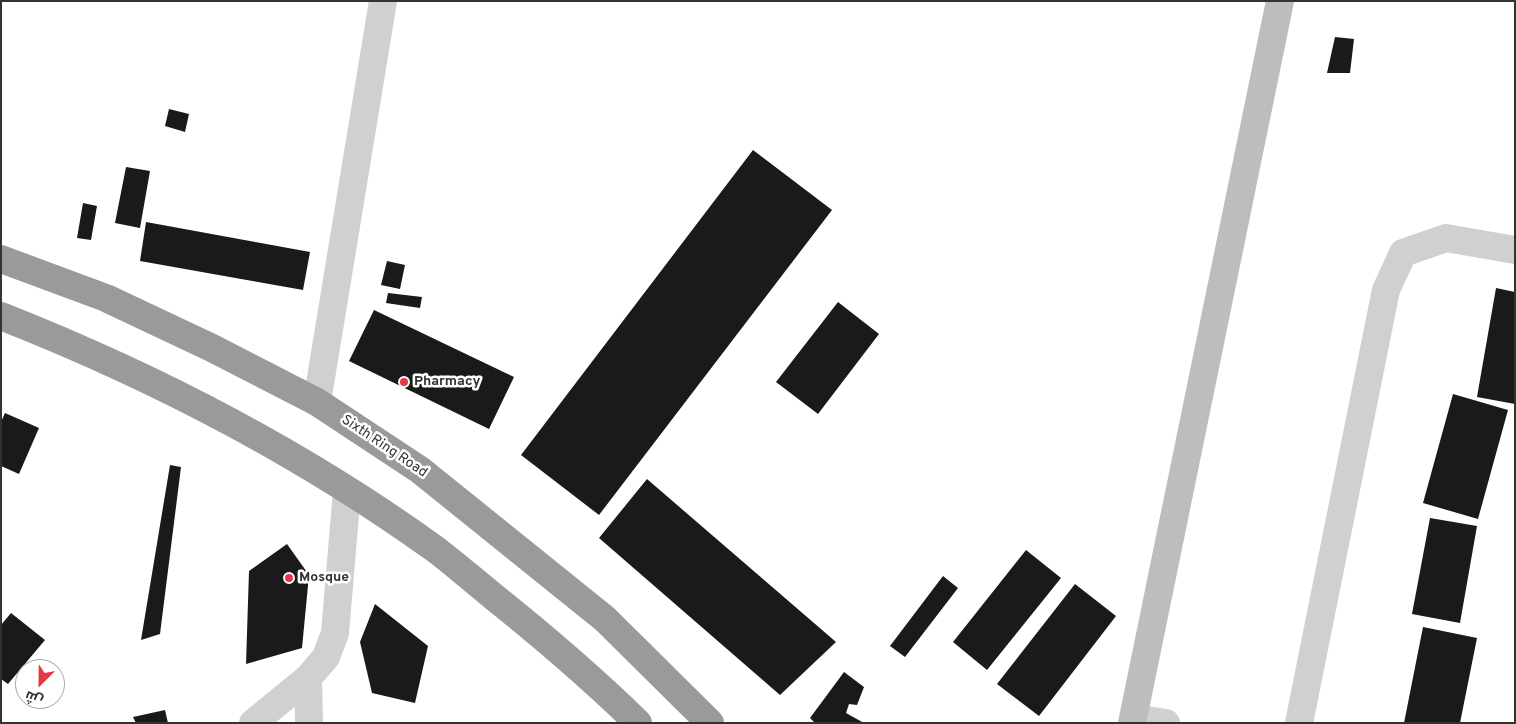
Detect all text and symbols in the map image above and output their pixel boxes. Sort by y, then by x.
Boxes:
place label: Pharmacy [414,374,480,390]
marker: Pharmacy [398,376,410,388]
street label: Sixth Ring Road [338,412,430,482]
place label: Mosque [299,570,349,586]
marker: Mosque [283,572,295,584]
north arrow [15,659,65,709]
text: ش [23,686,46,709]

